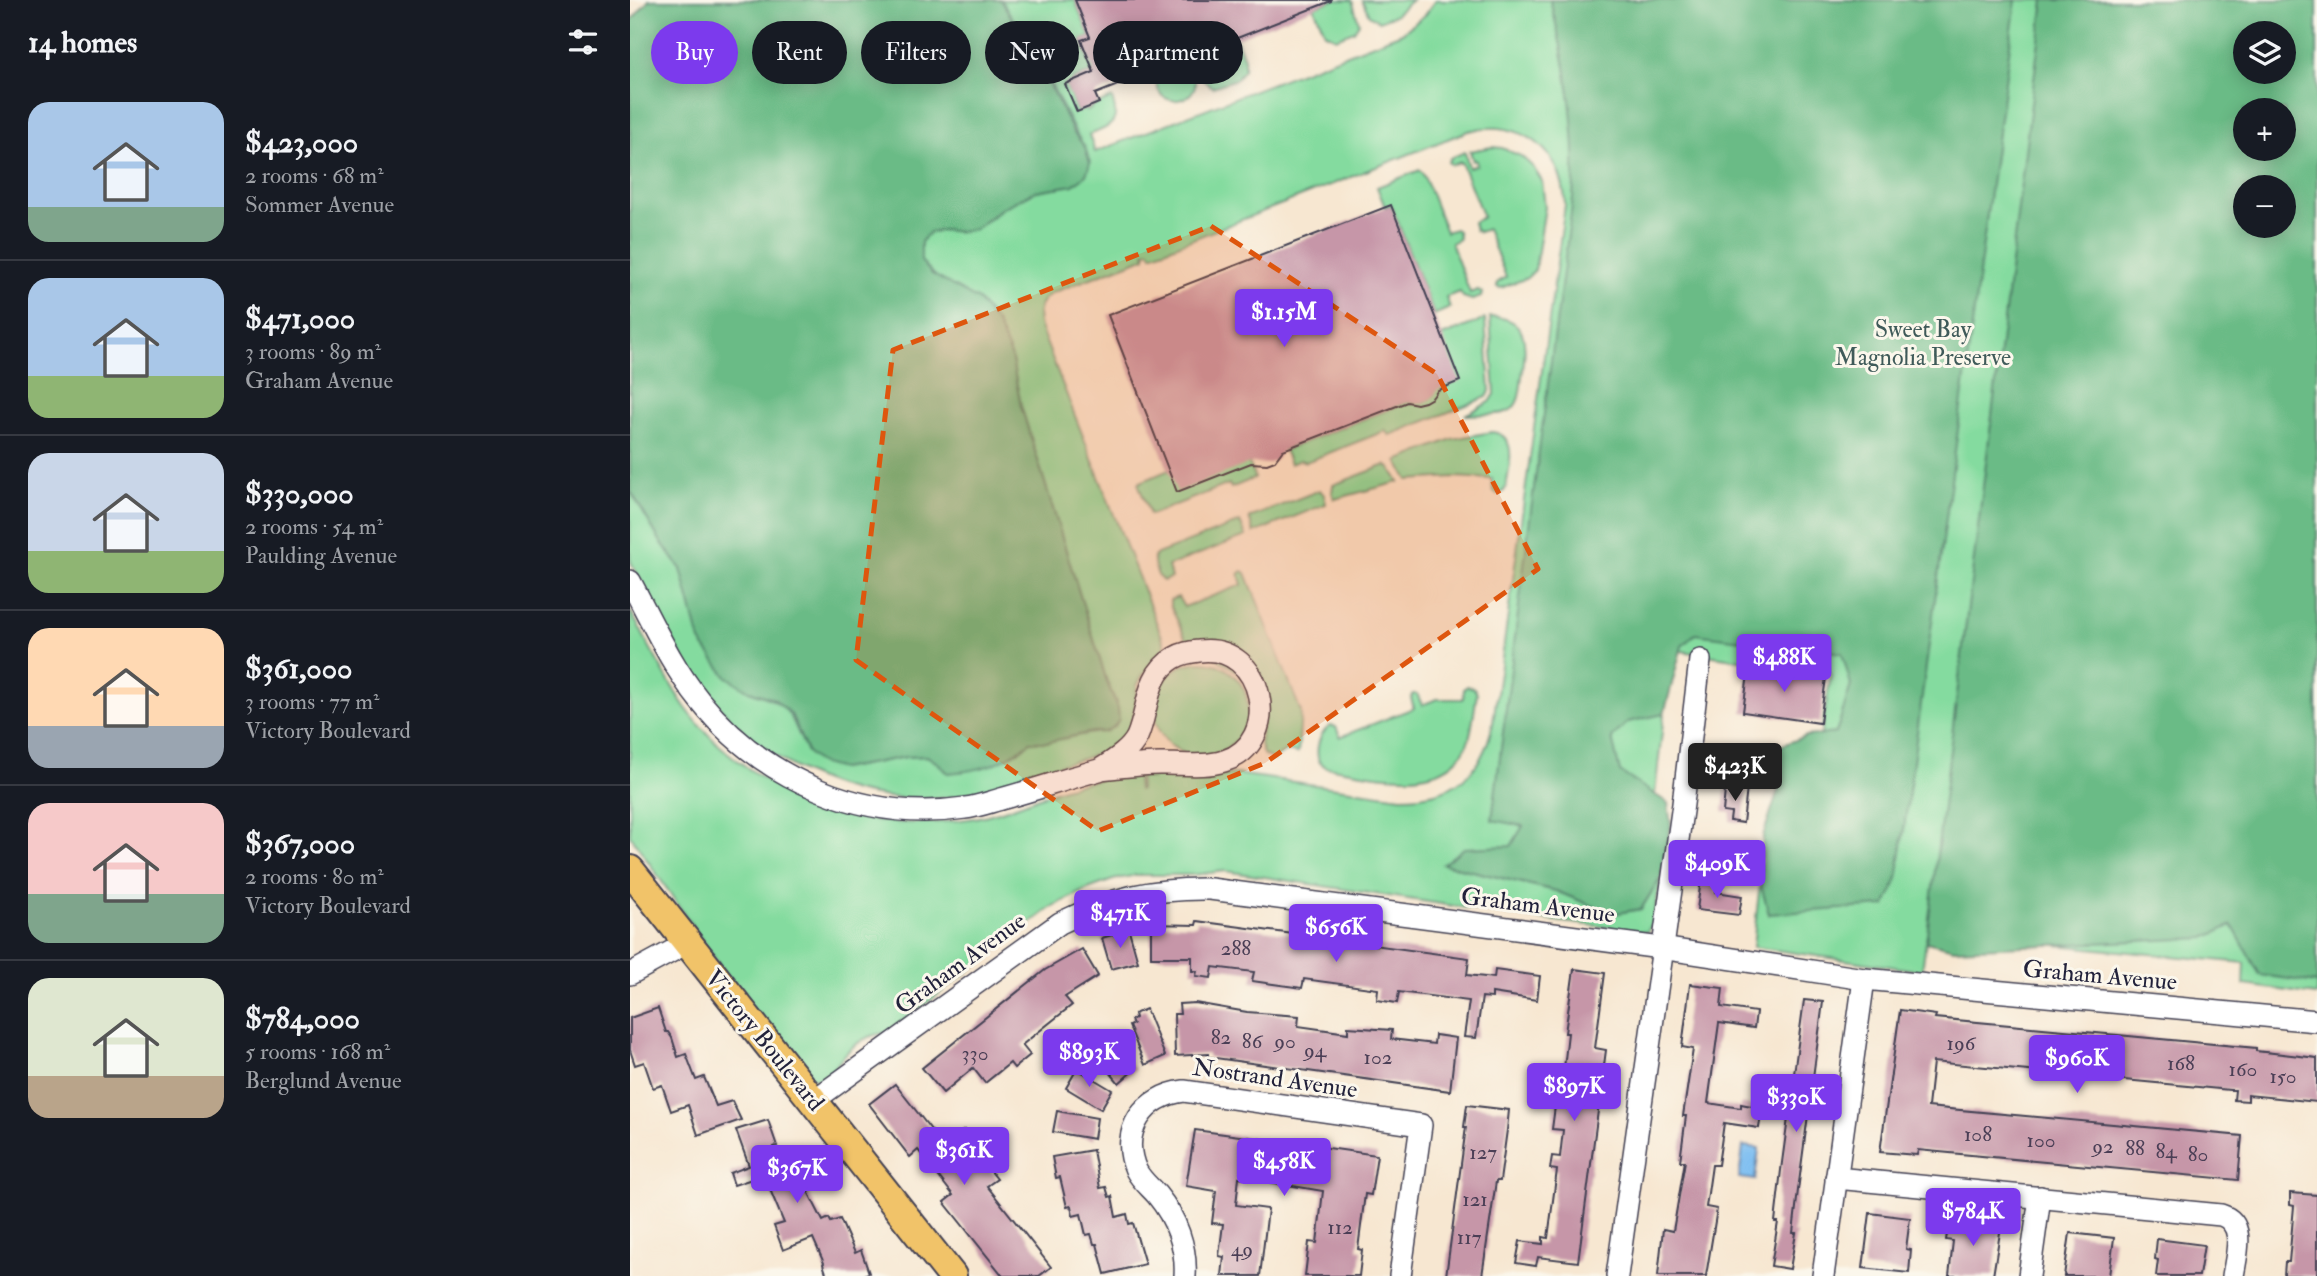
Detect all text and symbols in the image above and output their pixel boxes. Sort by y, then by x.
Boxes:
chip: Buy [651,21,738,84]
chip: Rent [752,21,847,84]
chip: Filters [861,21,971,84]
chip: New [985,21,1079,84]
chip: Apartment [1093,21,1243,84]
map controls [2233,21,2296,238]
button: layers [2233,21,2296,84]
icon: filters [564,23,602,61]
text: 14 homes [28,24,137,61]
button: + [2233,98,2296,161]
text: $423,000 [245,124,358,161]
icon: home [84,130,168,214]
text: 2 rooms · 68 m² [245,161,384,190]
button: − [2233,175,2296,238]
text: Sommer Avenue [245,190,394,219]
pin: $1.15M [1227,290,1341,349]
text: $1.15M [1251,297,1317,326]
text: $471,000 [245,300,355,337]
icon: home [84,306,168,390]
park label: Sweet Bay Magnolia Preserve [1835,314,2011,373]
text: 3 rooms · 89 m² [245,337,381,366]
text: Graham Avenue [245,366,393,395]
text: $330,000 [245,475,354,512]
icon: home [84,481,168,565]
text: 2 rooms · 54 m² [245,512,383,541]
text: Paulding Avenue [245,541,397,570]
pin: $488K [1735,634,1833,694]
text: $488K [1752,642,1816,671]
text: $361,000 [245,650,352,687]
icon: home [84,656,168,740]
text: 3 rooms · 77 m² [245,687,380,716]
text: Victory Boulevard [245,716,411,745]
pin: $423K [1686,744,1784,803]
text: $423K [1704,751,1766,780]
text: $367,000 [245,825,355,862]
icon: home [84,831,168,915]
pin: $409K [1668,841,1766,900]
text: $409K [1684,848,1750,877]
text: 2 rooms · 80 m² [245,862,384,891]
street label: Graham Avenue [1459,881,1617,930]
pin: $471K [1071,890,1169,950]
text: Victory Boulevard [245,891,411,920]
text: $471K [1090,898,1150,927]
pin: $656K [1287,904,1385,964]
street label: Graham Avenue [889,905,1032,1021]
text: $656K [1305,912,1367,941]
house number: 288 [1221,935,1251,962]
street label: Graham Avenue [2022,953,2178,998]
street label: Victory Boulevard [698,963,831,1117]
text: $784,000 [245,1000,360,1037]
icon: home [84,1006,168,1090]
house number: 82 [1211,1024,1231,1051]
house number: 86 [1242,1028,1264,1055]
house number: 90 [1272,1028,1296,1055]
pin: $893K [1040,1030,1138,1089]
house number: 196 [1947,1030,1977,1057]
pin: $960K [2028,1036,2126,1095]
text: 5 rooms · 168 m² [245,1037,390,1066]
text: $893K [1059,1037,1119,1066]
house number: 94 [1302,1037,1328,1064]
house number: 330 [962,1040,988,1067]
text: $960K [2045,1043,2109,1072]
house number: 102 [1364,1044,1392,1071]
house number: 168 [2167,1050,2195,1077]
street label: Nostrand Avenue [1191,1052,1359,1105]
house number: 160 [2229,1056,2257,1083]
house number: 150 [2269,1063,2297,1090]
pin: $897K [1525,1064,1623,1123]
text: Berglund Avenue [245,1066,402,1095]
text: $897K [1543,1071,1605,1100]
pin: $330K [1747,1074,1845,1134]
text: $330K [1767,1082,1825,1111]
house number: 108 [1964,1121,1992,1148]
house number: 100 [2027,1127,2055,1154]
pin: $361K [915,1128,1013,1187]
house number: 92 [2090,1133,2114,1160]
text: $361K [935,1135,993,1164]
house number: 88 [2125,1135,2145,1162]
pin: $458K [1235,1138,1333,1198]
house number: 84 [2155,1138,2178,1165]
house number: 127 [1469,1139,1497,1166]
house number: 80 [2188,1141,2208,1168]
pin: $367K [748,1146,846,1205]
text: $458K [1253,1146,1315,1175]
text: $367K [767,1153,827,1182]
house number: 121 [1462,1186,1488,1213]
pin: $784K [1924,1188,2022,1248]
text: $784K [1942,1196,2004,1225]
house number: 112 [1327,1214,1353,1241]
house number: 117 [1457,1224,1482,1251]
house number: 49 [1231,1236,1253,1263]

